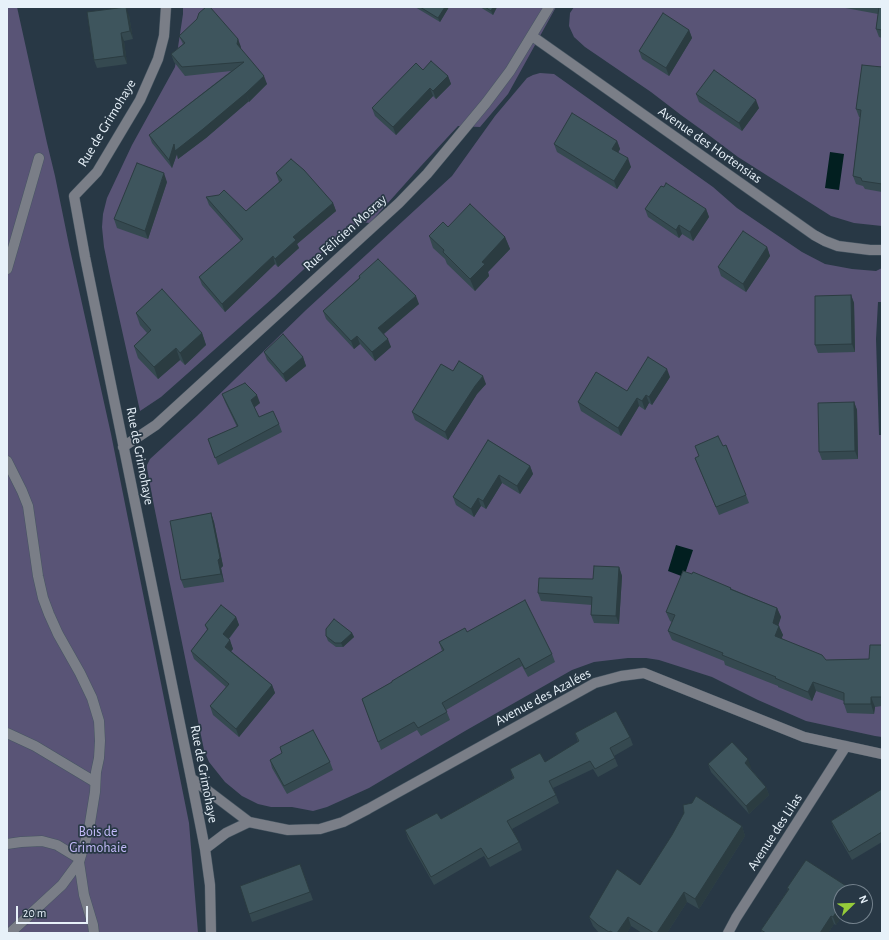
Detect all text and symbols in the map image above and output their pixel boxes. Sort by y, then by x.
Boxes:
street label: Rue de Grimohaye [74,76,140,170]
street label: Avenue des Hortensias [655,103,765,187]
street label: Rue Félicien Mosray [300,191,390,275]
street label: Rue de Grimohaye [122,406,158,506]
street label: Avenue des Azalées [492,665,594,729]
street label: Rue de Grimohaye [186,724,222,824]
street label: Avenue des Lilas [744,790,806,874]
park label: Bois de Grimohaie [69,824,127,856]
north arrow [833,884,873,924]
text: N [857,894,870,905]
scale bar [18,898,90,924]
text: 20 m [23,907,46,919]

